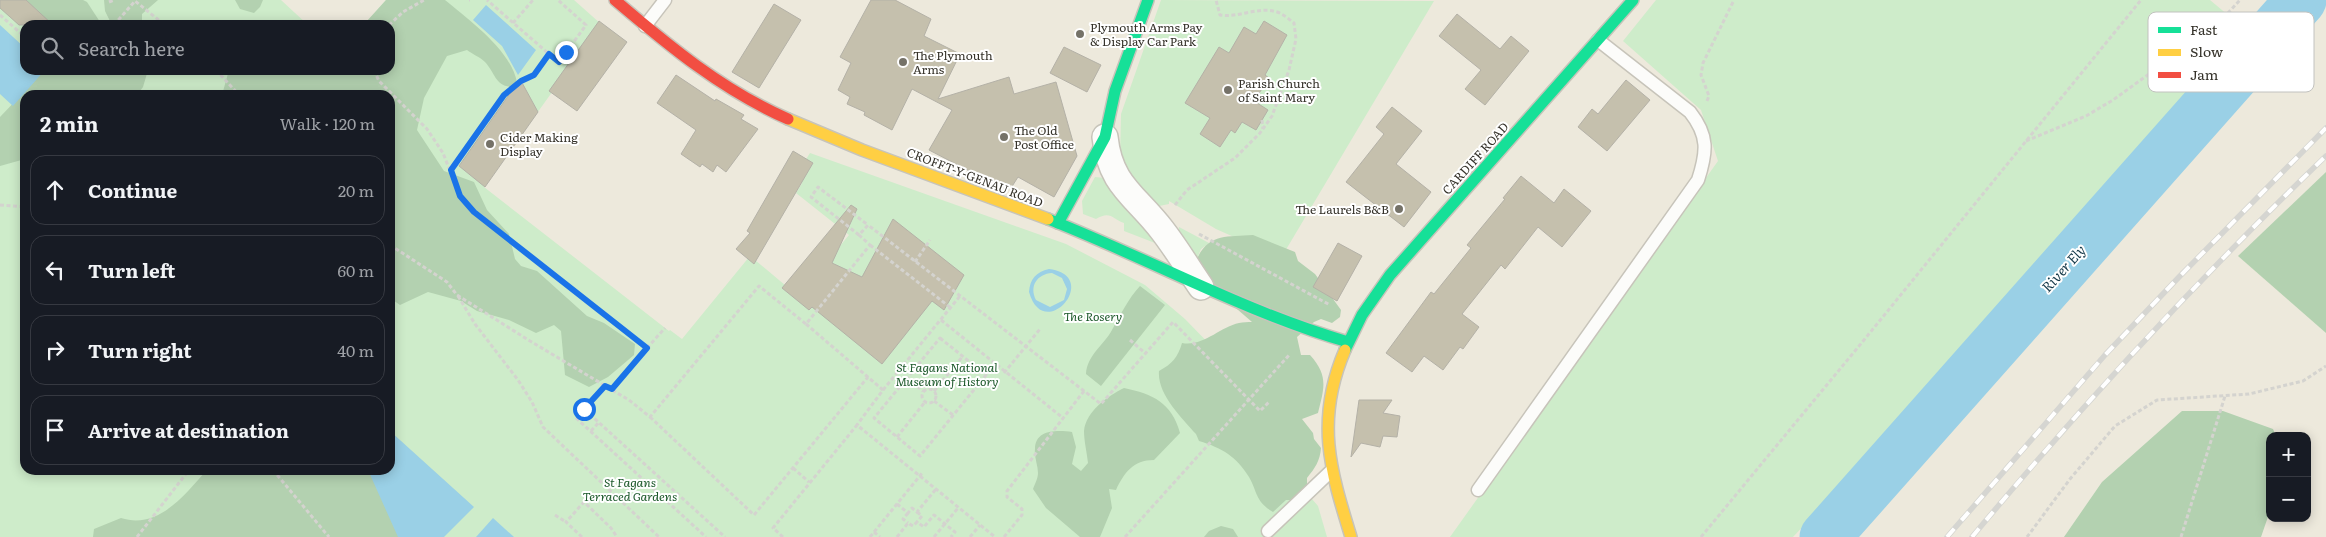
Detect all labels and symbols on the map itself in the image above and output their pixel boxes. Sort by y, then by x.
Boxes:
legend [2148,12,2314,92]
place label: Plymouth Arms Pay & Display Car Park [1090,18,1202,50]
text: Fast [2190,19,2218,39]
marker: Plymouth Arms Pay & Display Car Park [1074,28,1086,40]
route end [555,41,578,64]
text: Slow [2190,41,2223,61]
place label: The Plymouth Arms [913,46,993,78]
marker: The Plymouth Arms [897,56,909,68]
text: Jam [2190,64,2219,84]
place label: Parish Church of Saint Mary [1238,74,1320,106]
marker: Parish Church of Saint Mary [1222,84,1234,96]
street label: CARDIFF ROAD [1438,118,1512,198]
place label: The Old Post Office [1014,121,1074,153]
place label: Cider Making Display [500,128,578,160]
marker: The Old Post Office [998,131,1010,143]
marker: Cider Making Display [484,138,496,150]
street label: CROFFT-Y-GENAU ROAD [904,143,1046,211]
place label: The Laurels B&B [1295,200,1389,218]
marker: The Laurels B&B [1393,203,1405,215]
water label: River Ely [2036,240,2090,296]
park label: The Rosery [1064,307,1122,325]
park label: St Fagans National Museum of History [895,358,999,390]
route start [573,398,596,421]
park label: St Fagans Terraced Gardens [583,473,677,505]

